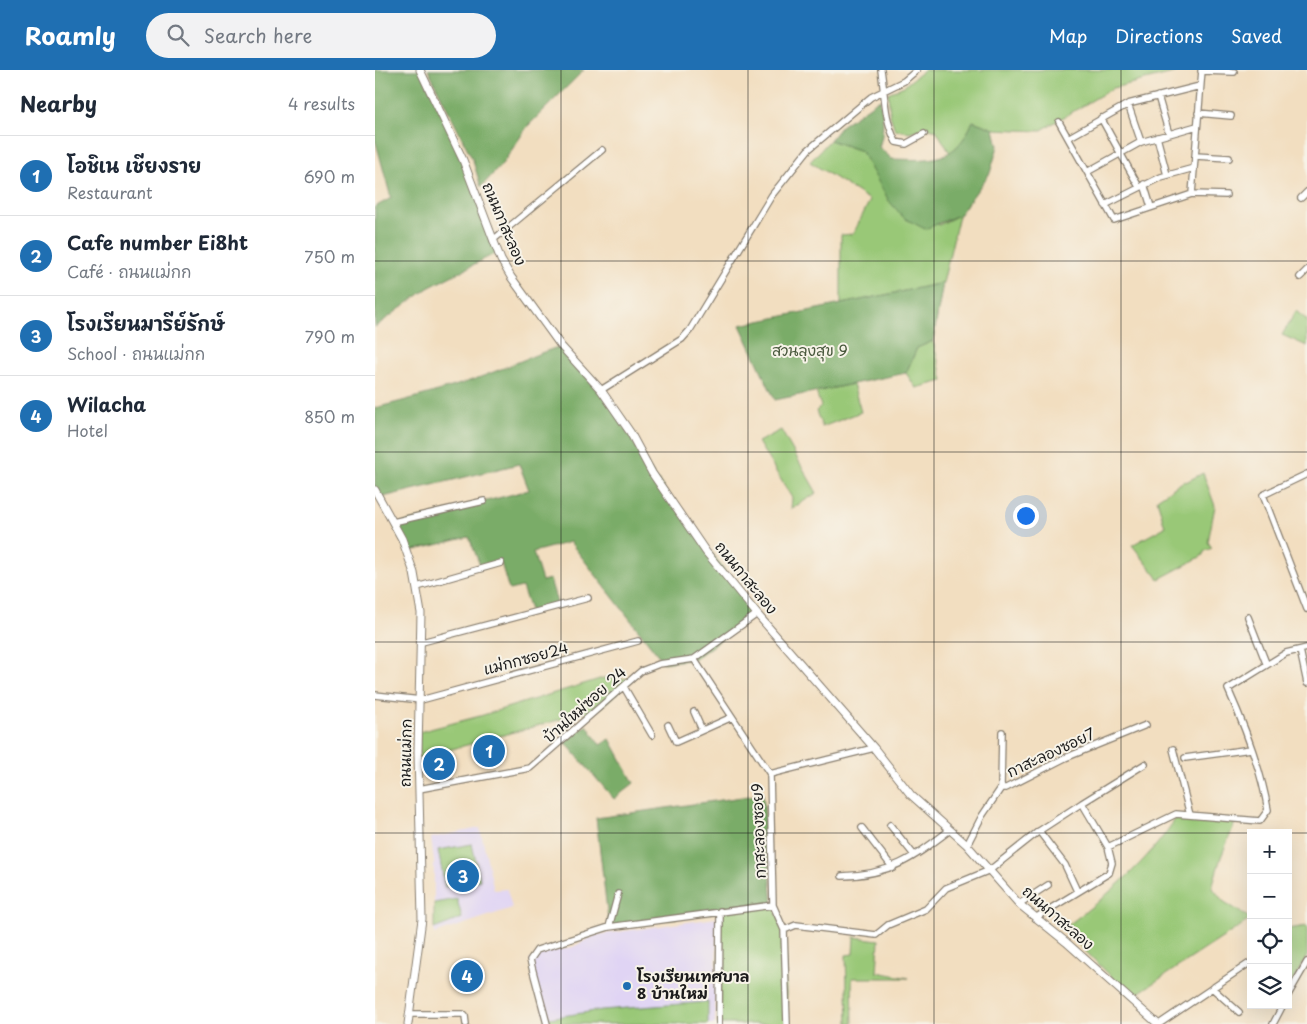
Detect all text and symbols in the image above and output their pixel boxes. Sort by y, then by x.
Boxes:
search box [146,13,496,58]
text: Roamly [25,17,116,53]
icon: search [164,21,192,49]
text: Search here [204,21,312,49]
text: Map [1049,22,1087,49]
text: Directions [1115,22,1203,49]
text: Saved [1231,22,1282,49]
text: Nearby [20,87,97,119]
text: 4 results [288,91,355,115]
text: โอชิเน เชียงราย [67,151,201,179]
text: 1 [32,164,40,188]
text: 690 m [304,164,355,188]
street label: ถนนกาสะลอง [478,178,533,269]
text: Restaurant [67,180,153,204]
text: Cafe number Ei8ht [67,228,248,256]
text: 2 [30,244,42,268]
text: 750 m [304,244,355,268]
text: Café · ถนนแม่กก [67,259,191,283]
text: โรงเรียนมารีย์รักษ์ [67,309,225,337]
text: 3 [31,324,41,348]
text: 790 m [305,324,355,348]
park label: สวนลุงสุข 9 [772,338,848,362]
text: School · ถนนแม่กก [67,341,205,365]
text: Wilacha [67,390,146,418]
text: 4 [31,404,41,428]
text: 850 m [304,404,355,428]
text: Hotel [67,418,108,442]
your location [1013,503,1039,529]
street label: ถนนกาสะลอง [710,535,784,619]
street label: แม่กกซอย24 [481,635,571,680]
street label: บ้านใหม่ซอย 24 [537,660,631,748]
street label: ถนนแม่กก [392,719,417,787]
street label: กาสะลองซอย7 [1002,721,1099,782]
pin: 1 [473,732,505,770]
pin: 2 [423,745,455,783]
street label: กาสะลองซอย9 [744,783,771,879]
map controls [1247,829,1292,1009]
button: + [1247,829,1292,874]
pin: 3 [447,857,479,895]
button: − [1247,874,1292,919]
street label: ถนนกาสะลอง [1018,879,1100,955]
button: locate [1247,919,1292,964]
pin: 4 [451,957,483,995]
place label: โรงเรียนเทศบาล 8 บ้านใหม่ [636,964,749,1004]
button: layers [1247,964,1292,1009]
marker: โรงเรียนเทศบาล 8 บ้านใหม่ [621,980,633,992]

